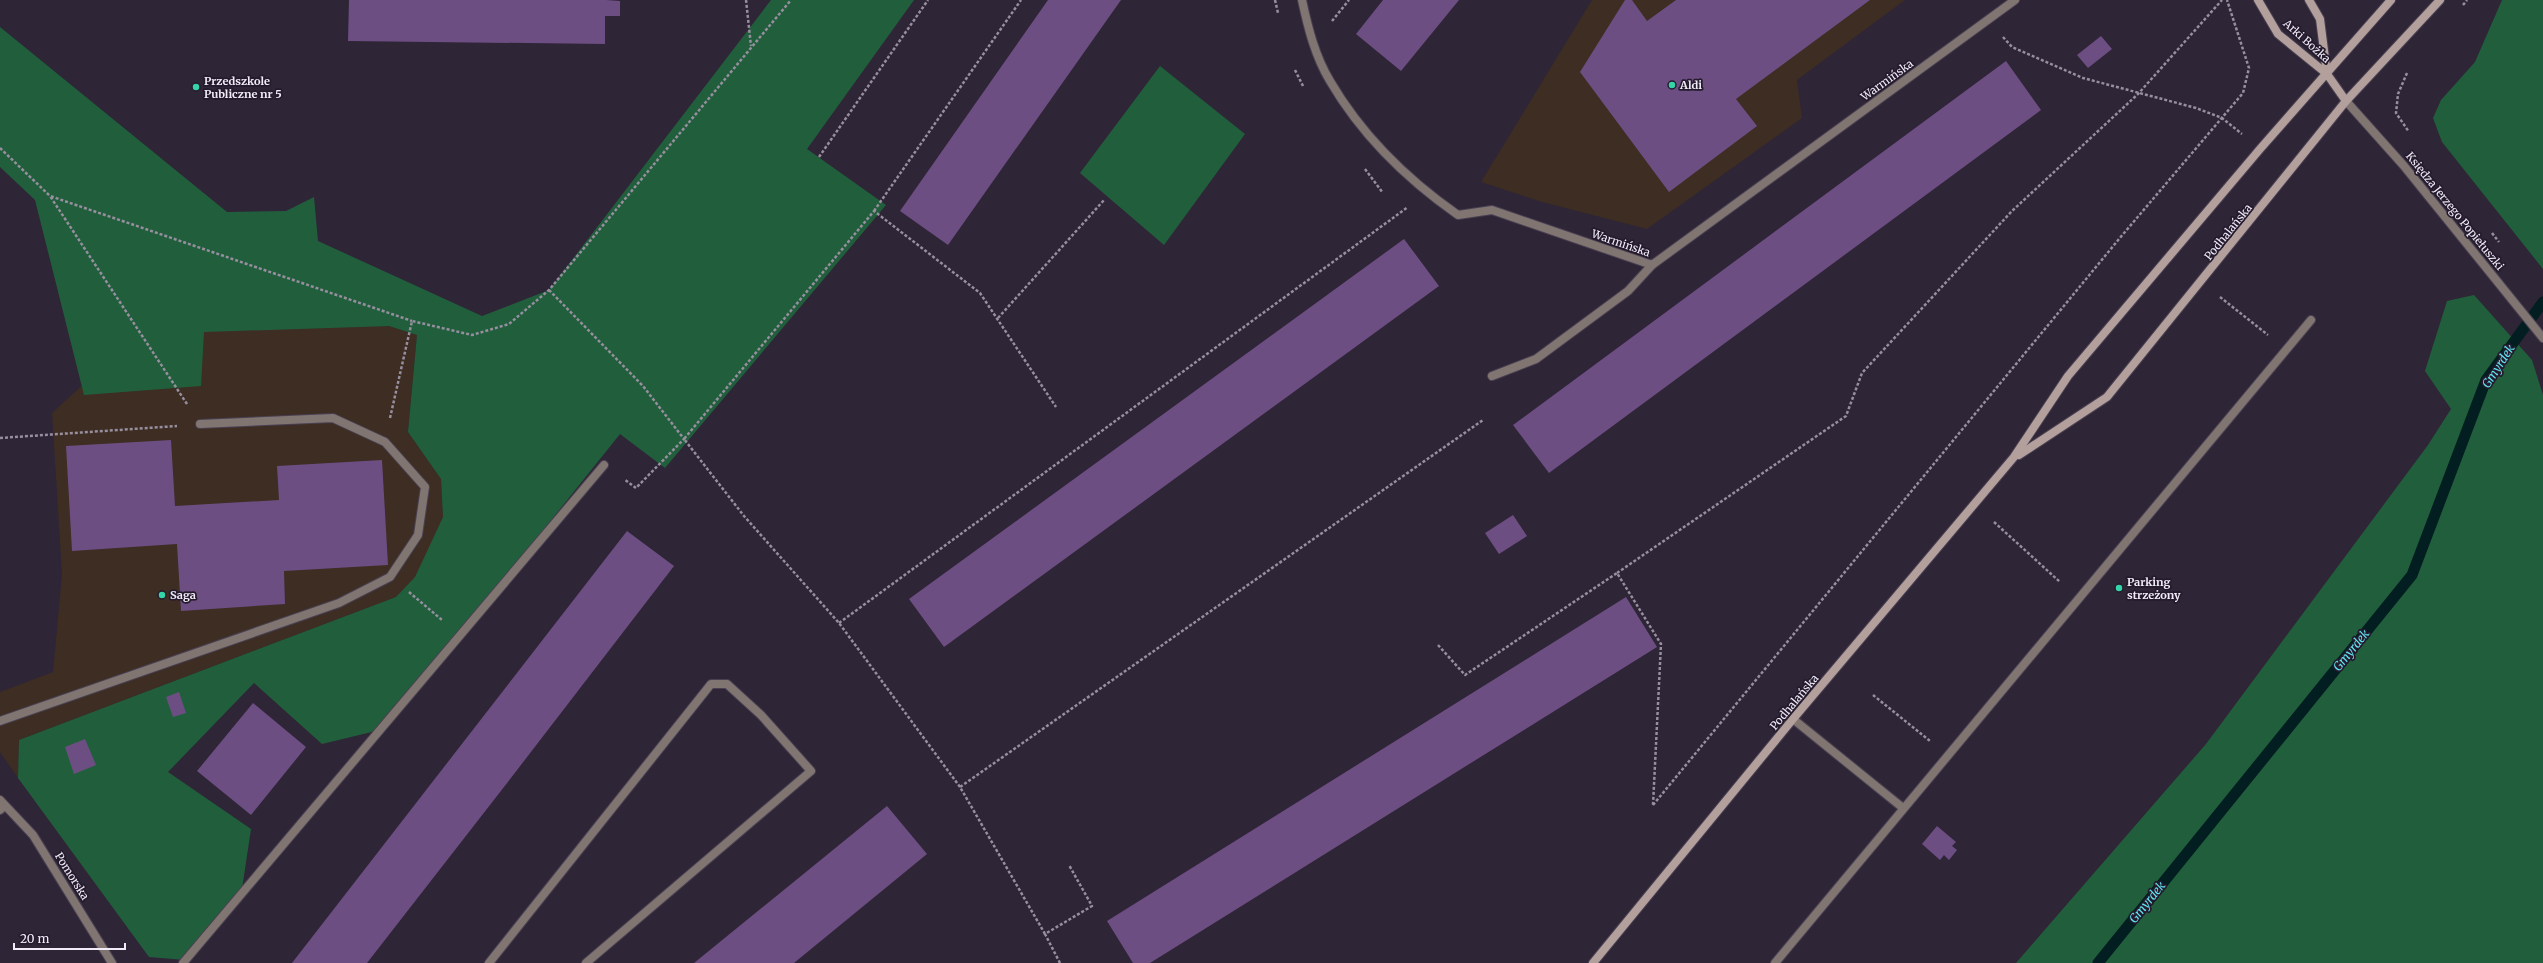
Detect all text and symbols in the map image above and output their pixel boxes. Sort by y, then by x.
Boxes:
street label: Arki Bożka [2280,16,2333,66]
street label: Warmińska [1857,56,1916,104]
place label: Przedszkole Publiczne nr 5 [204,74,282,101]
place label: Aldi [1679,78,1702,92]
marker: Aldi [1667,80,1677,90]
marker: Przedszkole Publiczne nr 5 [191,82,201,92]
street label: Księdza Jerzego Popiełuszki [2403,149,2507,273]
street label: Podhalańska [2201,201,2255,263]
street label: Warmińska [1589,226,1652,260]
water label: Gmyrdek [2478,341,2518,391]
place label: Parking strzeżony [2127,575,2181,602]
marker: Parking strzeżony [2114,583,2124,593]
place label: Saga [170,588,196,602]
marker: Saga [157,590,167,600]
water label: Gmyrdek [2330,626,2373,674]
street label: Podhalańska [1767,671,1821,733]
street label: Pomorska [52,850,92,902]
water label: Gmyrdek [2126,878,2169,926]
scale bar [14,925,125,951]
text: 20 m [20,931,49,946]

